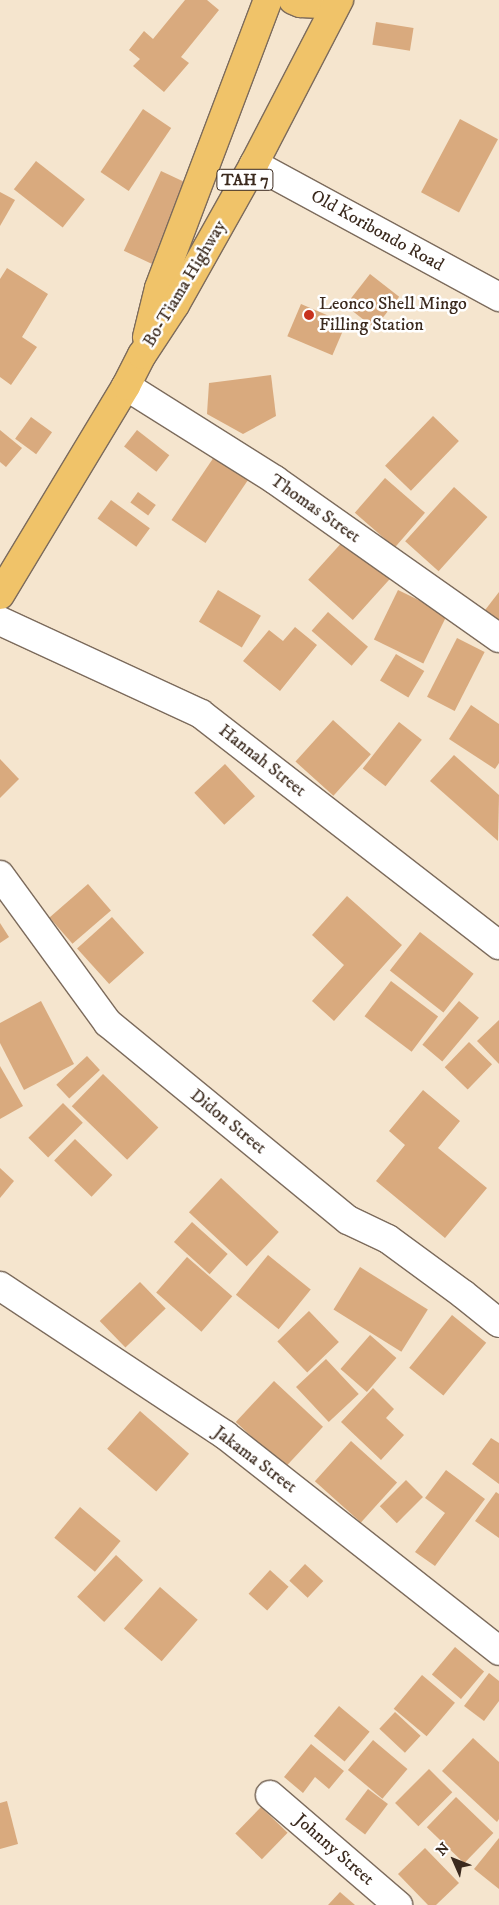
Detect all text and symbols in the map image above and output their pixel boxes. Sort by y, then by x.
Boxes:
road number: TAH 7 [216,166,274,194]
street label: Old Koribondo Road [307,185,447,277]
street label: Bo-Tiama Highway [139,217,231,351]
place label: Leonco Shell Mingo Filling Station [319,294,467,336]
marker: Leonco Shell Mingo Filling Station [303,309,315,321]
street label: Thomas Street [266,470,364,548]
street label: Hannah Street [214,720,310,802]
street label: Didon Street [186,1085,270,1159]
street label: Jakama Street [209,1422,301,1498]
street label: Johnny Street [290,1810,378,1890]
north arrow [429,1835,479,1885]
text: N [433,1839,454,1860]

